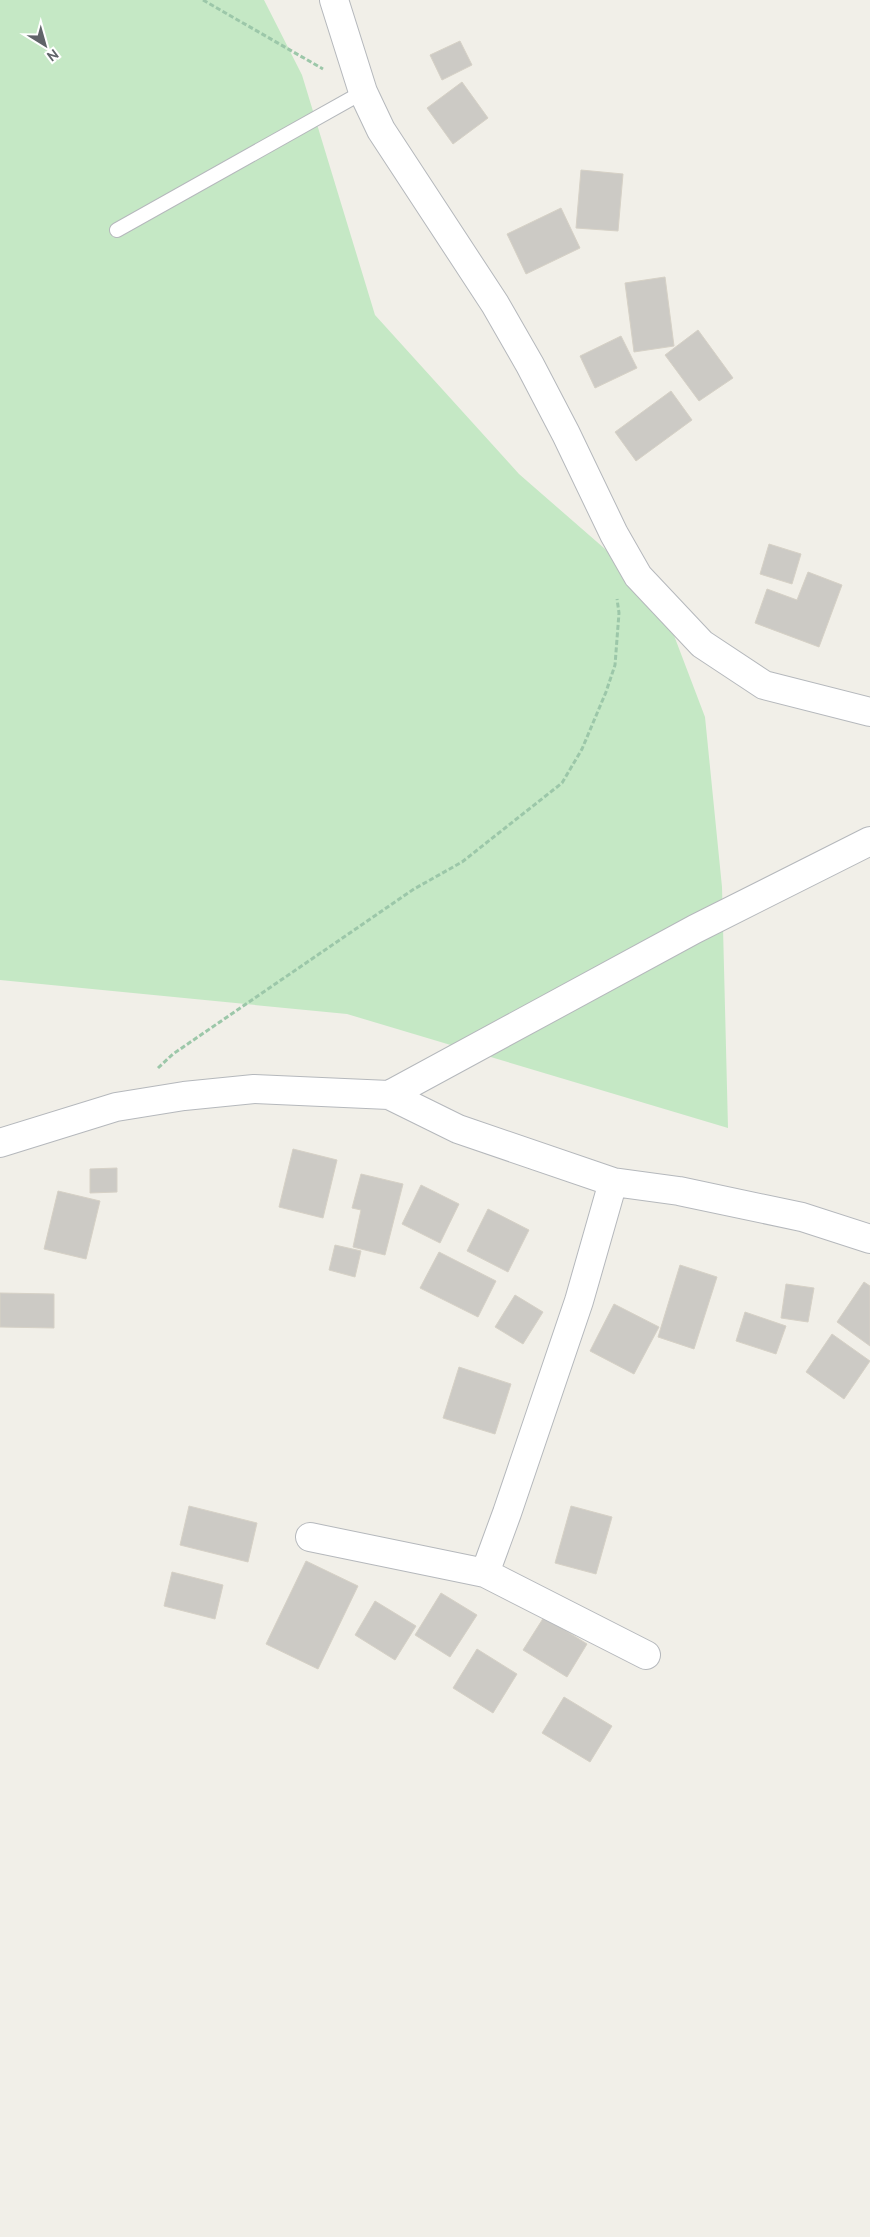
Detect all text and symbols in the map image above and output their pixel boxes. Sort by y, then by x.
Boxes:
north arrow [20,20,70,70]
text: N [44,46,62,65]

